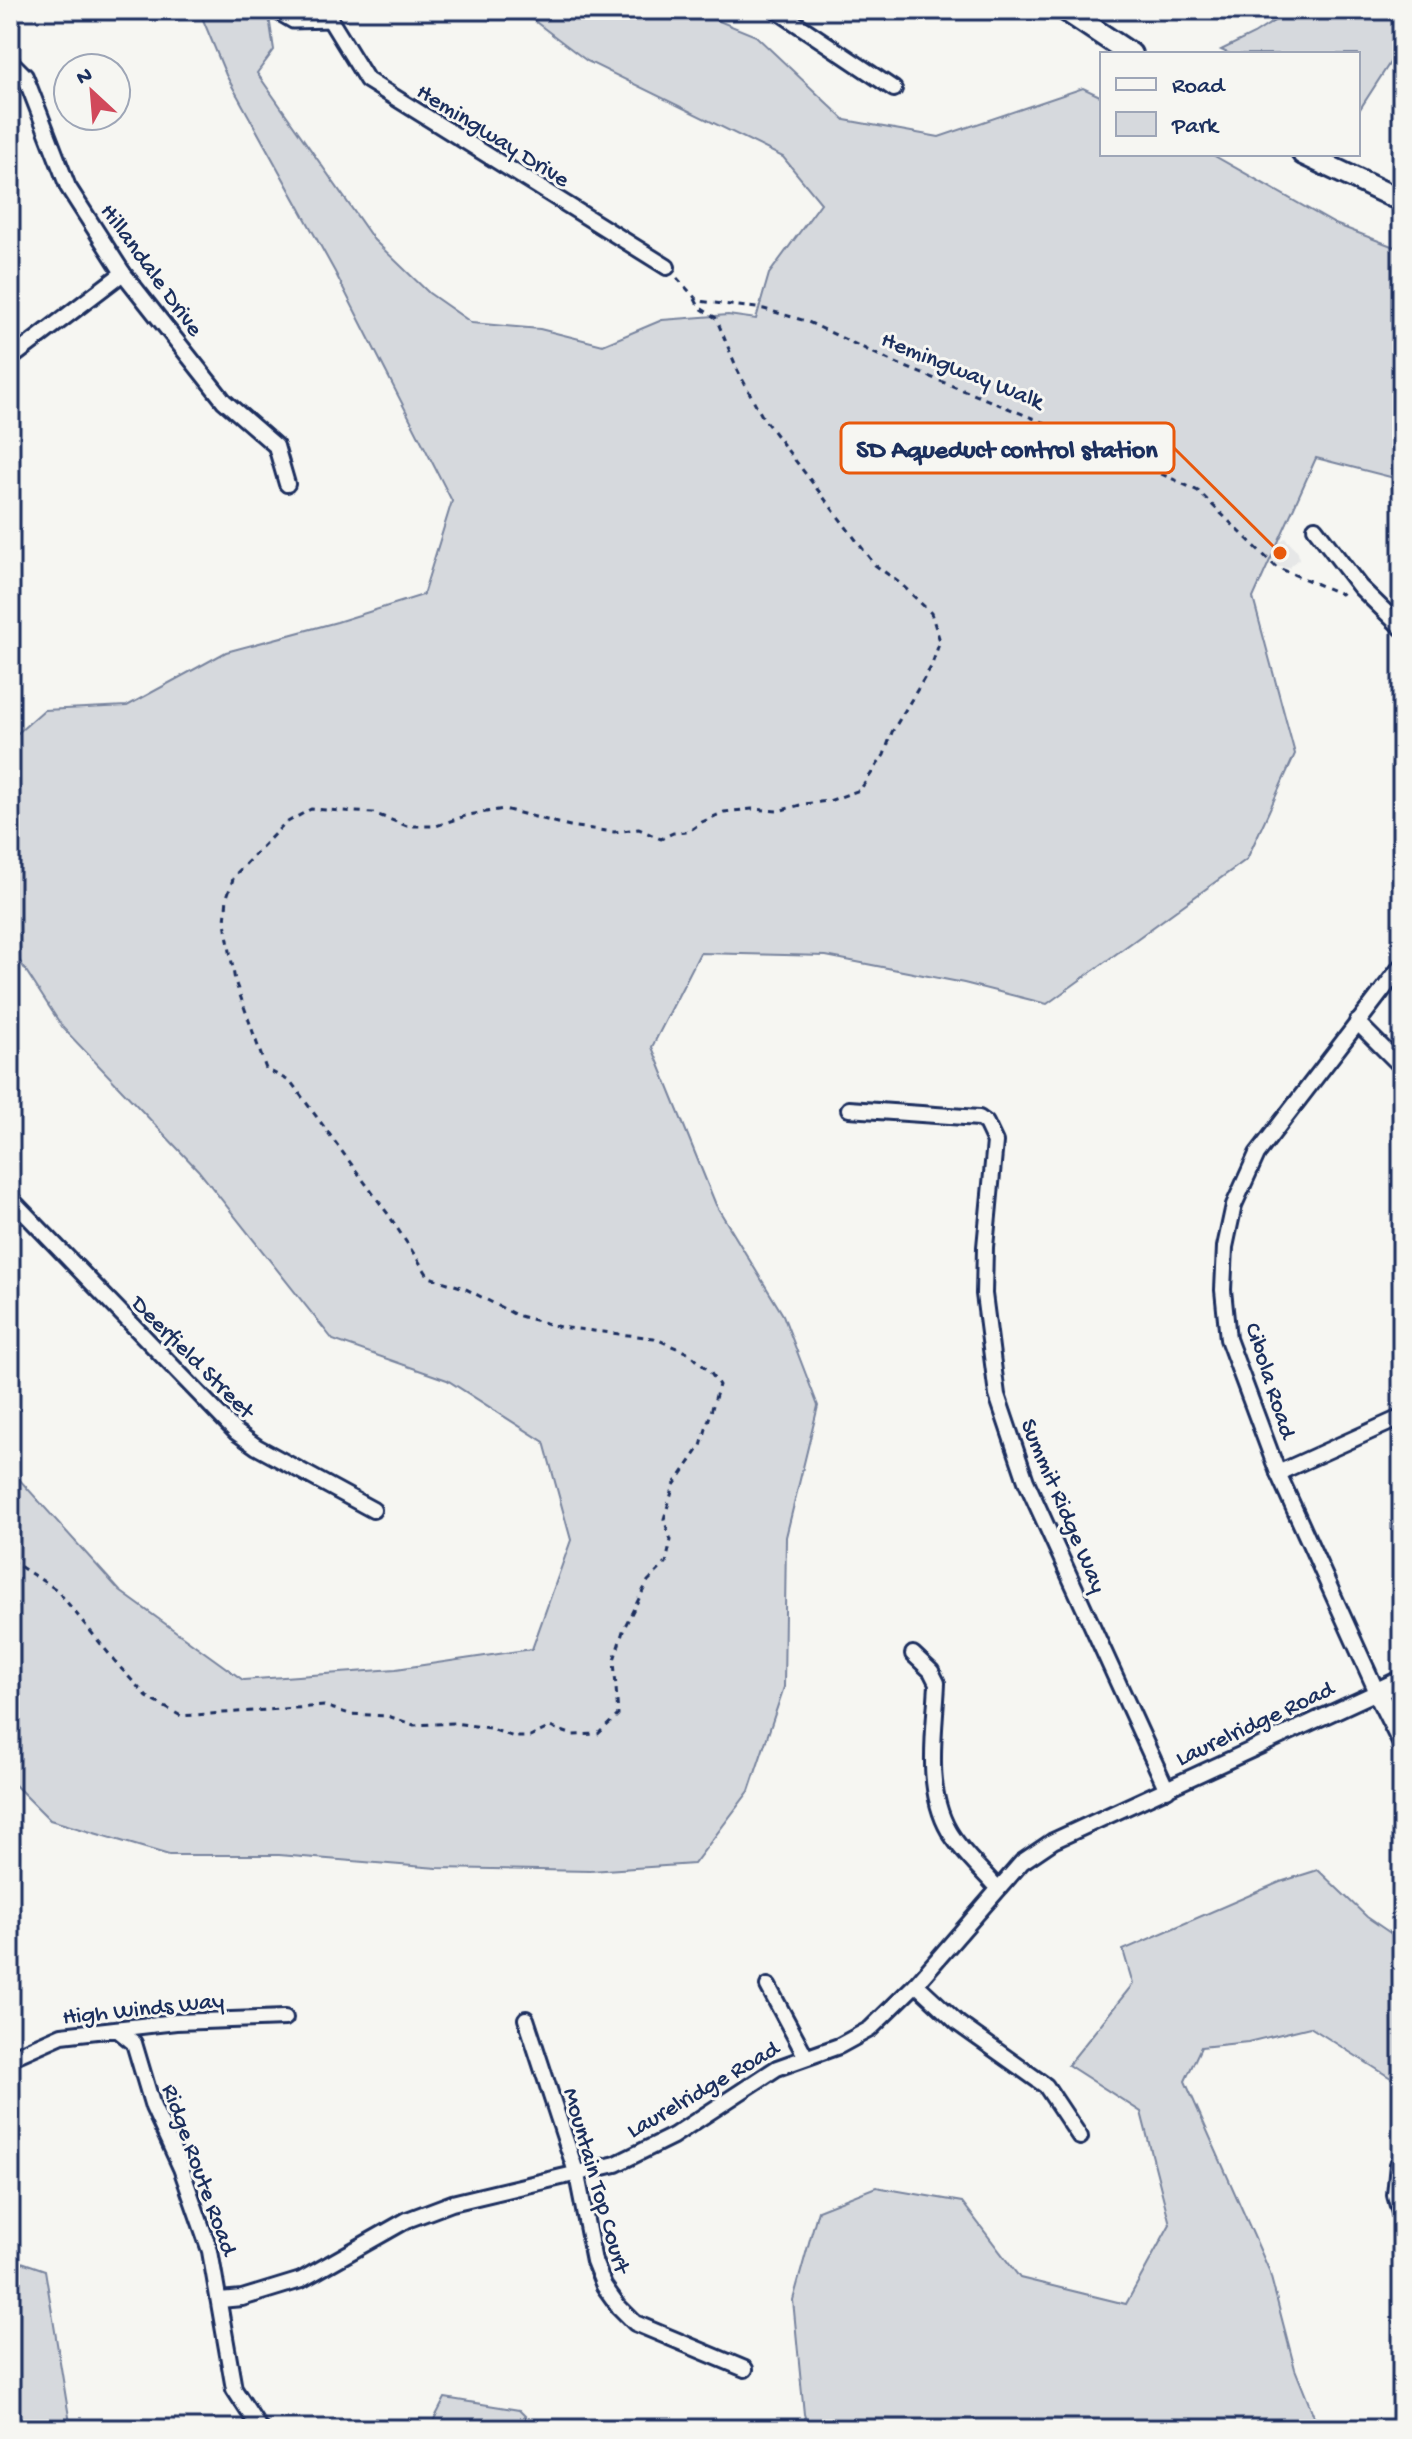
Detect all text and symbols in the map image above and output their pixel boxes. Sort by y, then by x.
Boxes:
north arrow [52,52,132,132]
legend [1100,52,1360,156]
text: N [73,63,97,92]
text: Road [1172,73,1226,102]
street label: Hemingway Drive [410,78,575,196]
text: Park [1171,113,1220,142]
street label: Hillandale Drive [92,199,208,344]
street label: Hemingway Walk [876,326,1049,419]
callout: SD Aqueduct control station [841,423,1174,473]
text: SD Aqueduct control station [856,437,1158,468]
street label: Deerfield Street [122,1289,261,1428]
street label: Cibola Road [1236,1320,1302,1444]
street label: Summit Ridge Way [1012,1415,1112,1598]
street label: Laurelridge Road [1172,1675,1341,1775]
street label: High Winds Way [61,1988,226,2033]
street label: Laurelridge Road [622,2035,787,2146]
street label: Ridge Route Road [153,2081,243,2262]
street label: Mountain Top Court [554,2085,636,2279]

